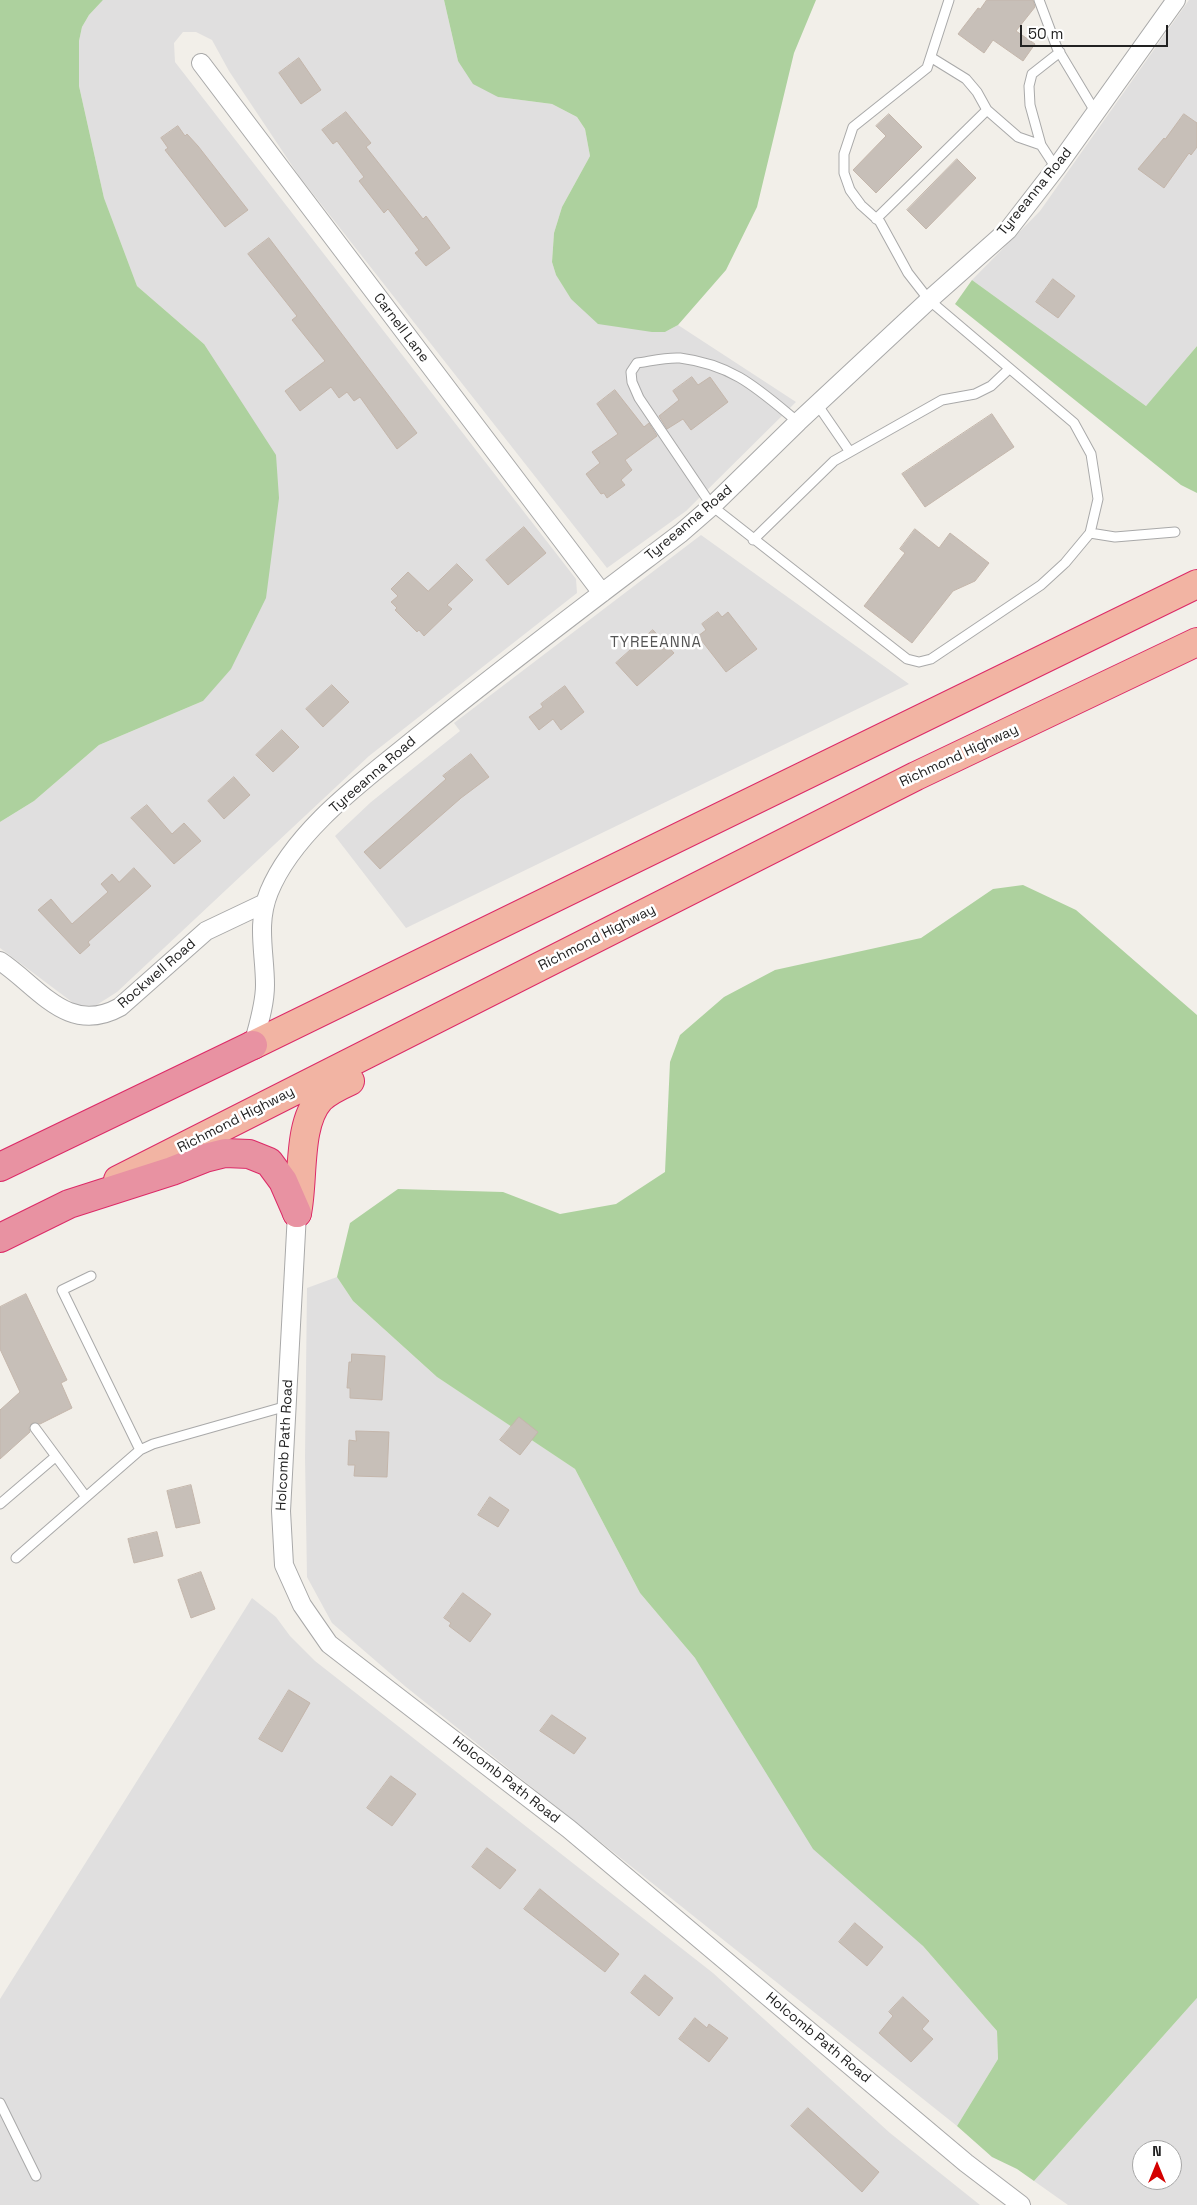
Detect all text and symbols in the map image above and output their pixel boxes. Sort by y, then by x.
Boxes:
scale bar [1022,15,1170,47]
text: 50 m [1028,24,1063,43]
street label: Tyreeanna Road [994,145,1076,239]
street label: Carnell Lane [370,290,432,366]
street label: Tyreeanna Road [642,482,736,564]
district label: TYREEANNA [609,634,703,652]
street label: Richmond Highway [897,721,1021,791]
street label: Tyreeanna Road [327,733,419,817]
street label: Richmond Highway [536,901,658,975]
street label: Rockwell Road [115,936,199,1012]
street label: Richmond Highway [175,1083,297,1157]
street label: Holcomb Path Road [273,1379,297,1511]
street label: Holcomb Path Road [449,1733,563,1827]
street label: Holcomb Path Road [762,1989,874,2087]
north arrow [1132,2140,1182,2190]
text: N [1152,2142,1162,2160]

